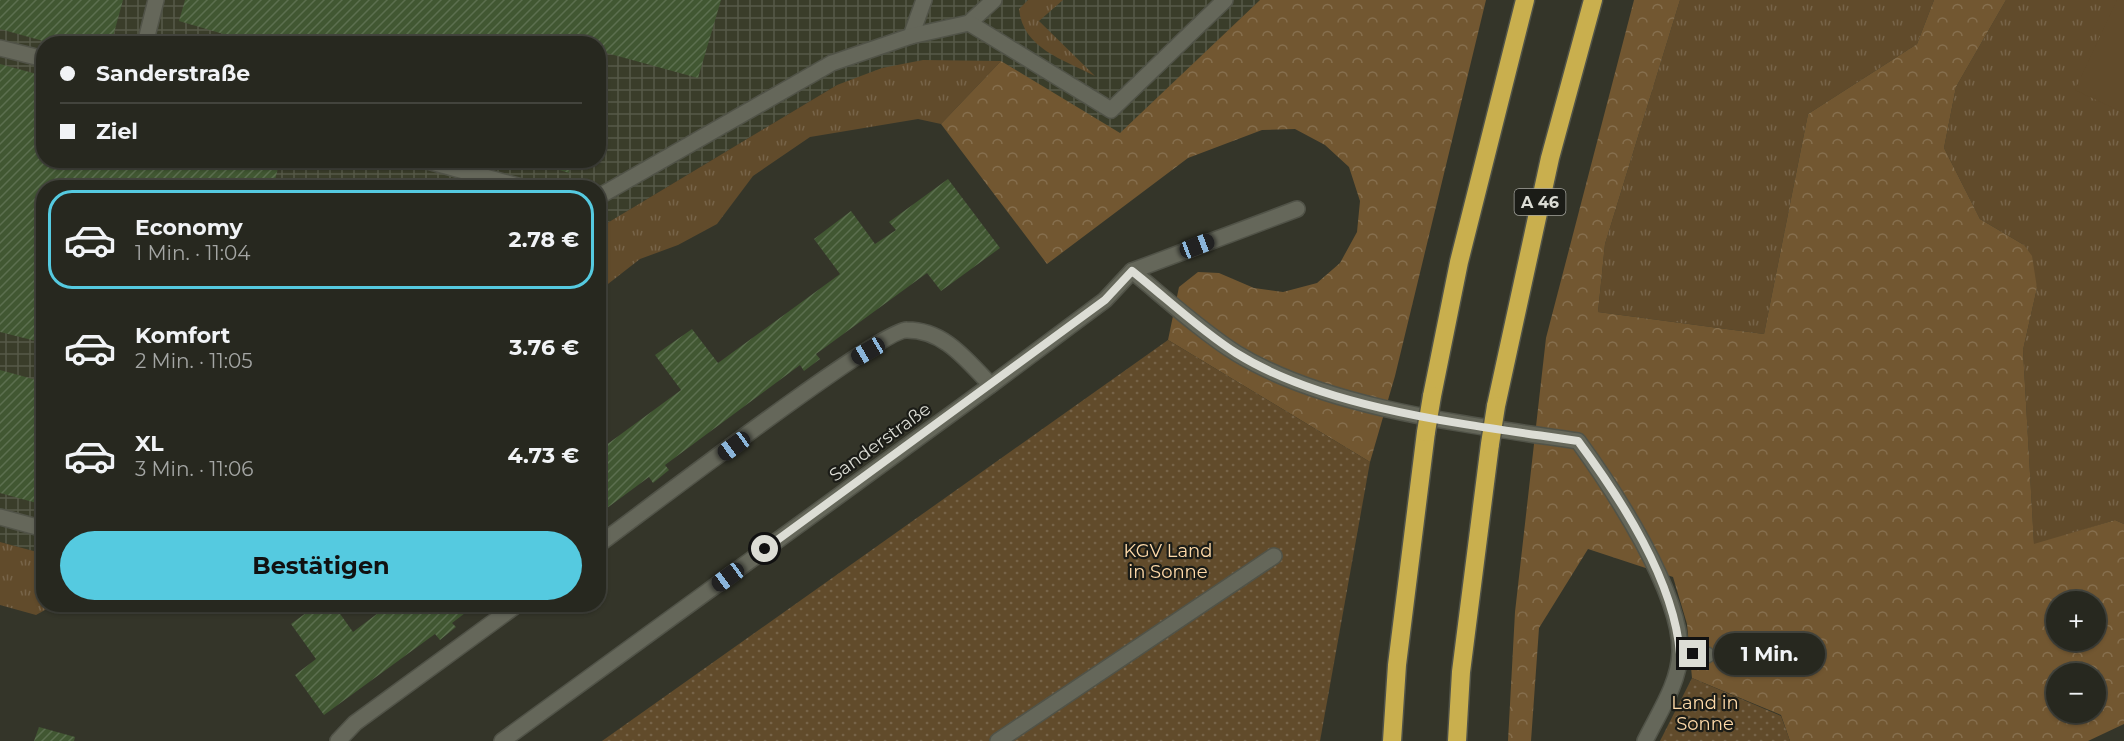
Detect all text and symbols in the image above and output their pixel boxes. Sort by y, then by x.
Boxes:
text: Sanderstraße [96,60,250,87]
text: Ziel [96,118,138,145]
road number: A 46 [1514,189,1566,215]
icon: car [63,213,117,267]
text: Economy [135,214,243,241]
text: 2.78 € [509,226,579,253]
car [1177,231,1217,261]
text: 1 Min. · 11:04 [135,241,250,265]
icon: car [63,321,117,375]
text: Komfort [135,322,230,349]
text: 3.76 € [509,334,579,361]
car [848,334,888,368]
text: 2 Min. · 11:05 [135,349,253,373]
street label: Sanderstraße [825,398,935,486]
car [714,428,754,464]
icon: car [63,429,117,483]
text: XL [135,430,164,457]
text: 4.73 € [507,442,579,469]
text: 3 Min. · 11:06 [135,457,253,481]
button: Bestätigen [60,531,582,600]
route start [751,535,778,562]
park label: KGV Land in Sonne [1124,540,1212,583]
car [708,559,748,595]
map controls [2046,591,2106,723]
button: + [2046,591,2106,651]
callout: 1 Min. [1714,633,1825,675]
route end [1679,640,1706,667]
text: 1 Min. [1741,642,1798,666]
button: − [2046,663,2106,723]
park label: Land in Sonne [1671,692,1739,735]

